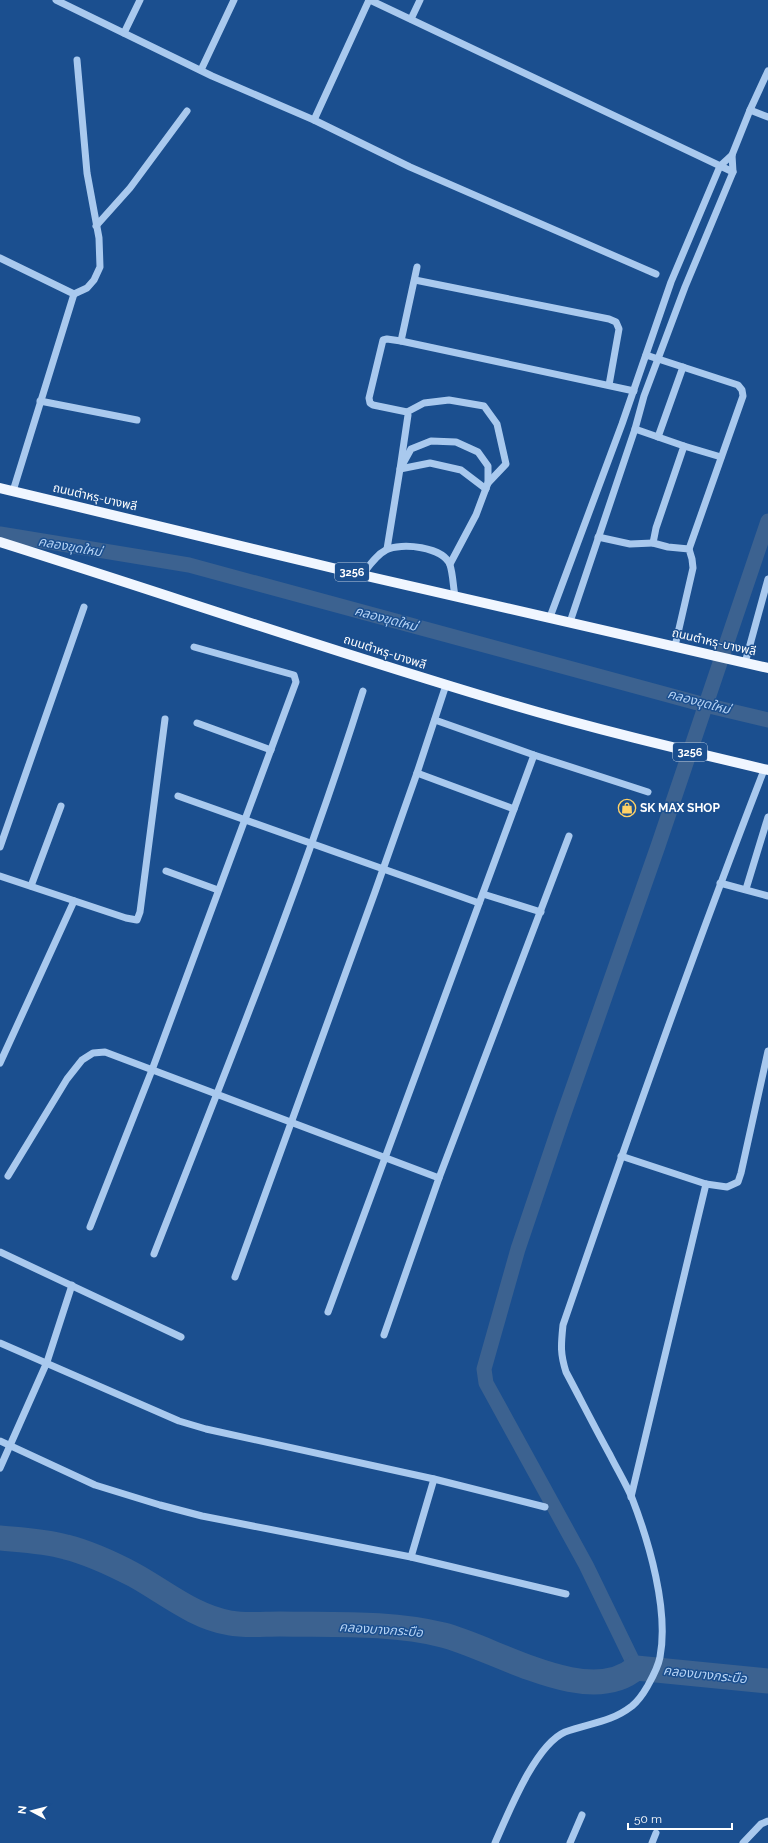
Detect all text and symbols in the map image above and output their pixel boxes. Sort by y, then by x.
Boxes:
street label: ถนนตำหรุ-บางพลี [51,480,139,514]
water label: คลองขุดใหม่ [37,534,105,561]
road number: 3256 [335,563,369,581]
water label: คลองขุดใหม่ [353,603,421,636]
street label: ถนนตำหรุ-บางพลี [670,625,758,659]
street label: ถนนตำหรุ-บางพลี [342,632,428,672]
water label: คลองขุดใหม่ [666,686,734,719]
road number: 3256 [673,743,707,761]
shop icon: SK MAX SHOP [617,798,637,818]
place label: SK MAX SHOP [640,801,720,815]
water label: คลองบางกระบือ [339,1619,424,1640]
water label: คลองบางกระบือ [662,1663,748,1686]
north arrow [12,1791,52,1831]
text: N [16,1805,30,1815]
scale bar [628,1805,732,1831]
text: 50 m [634,1812,662,1826]

